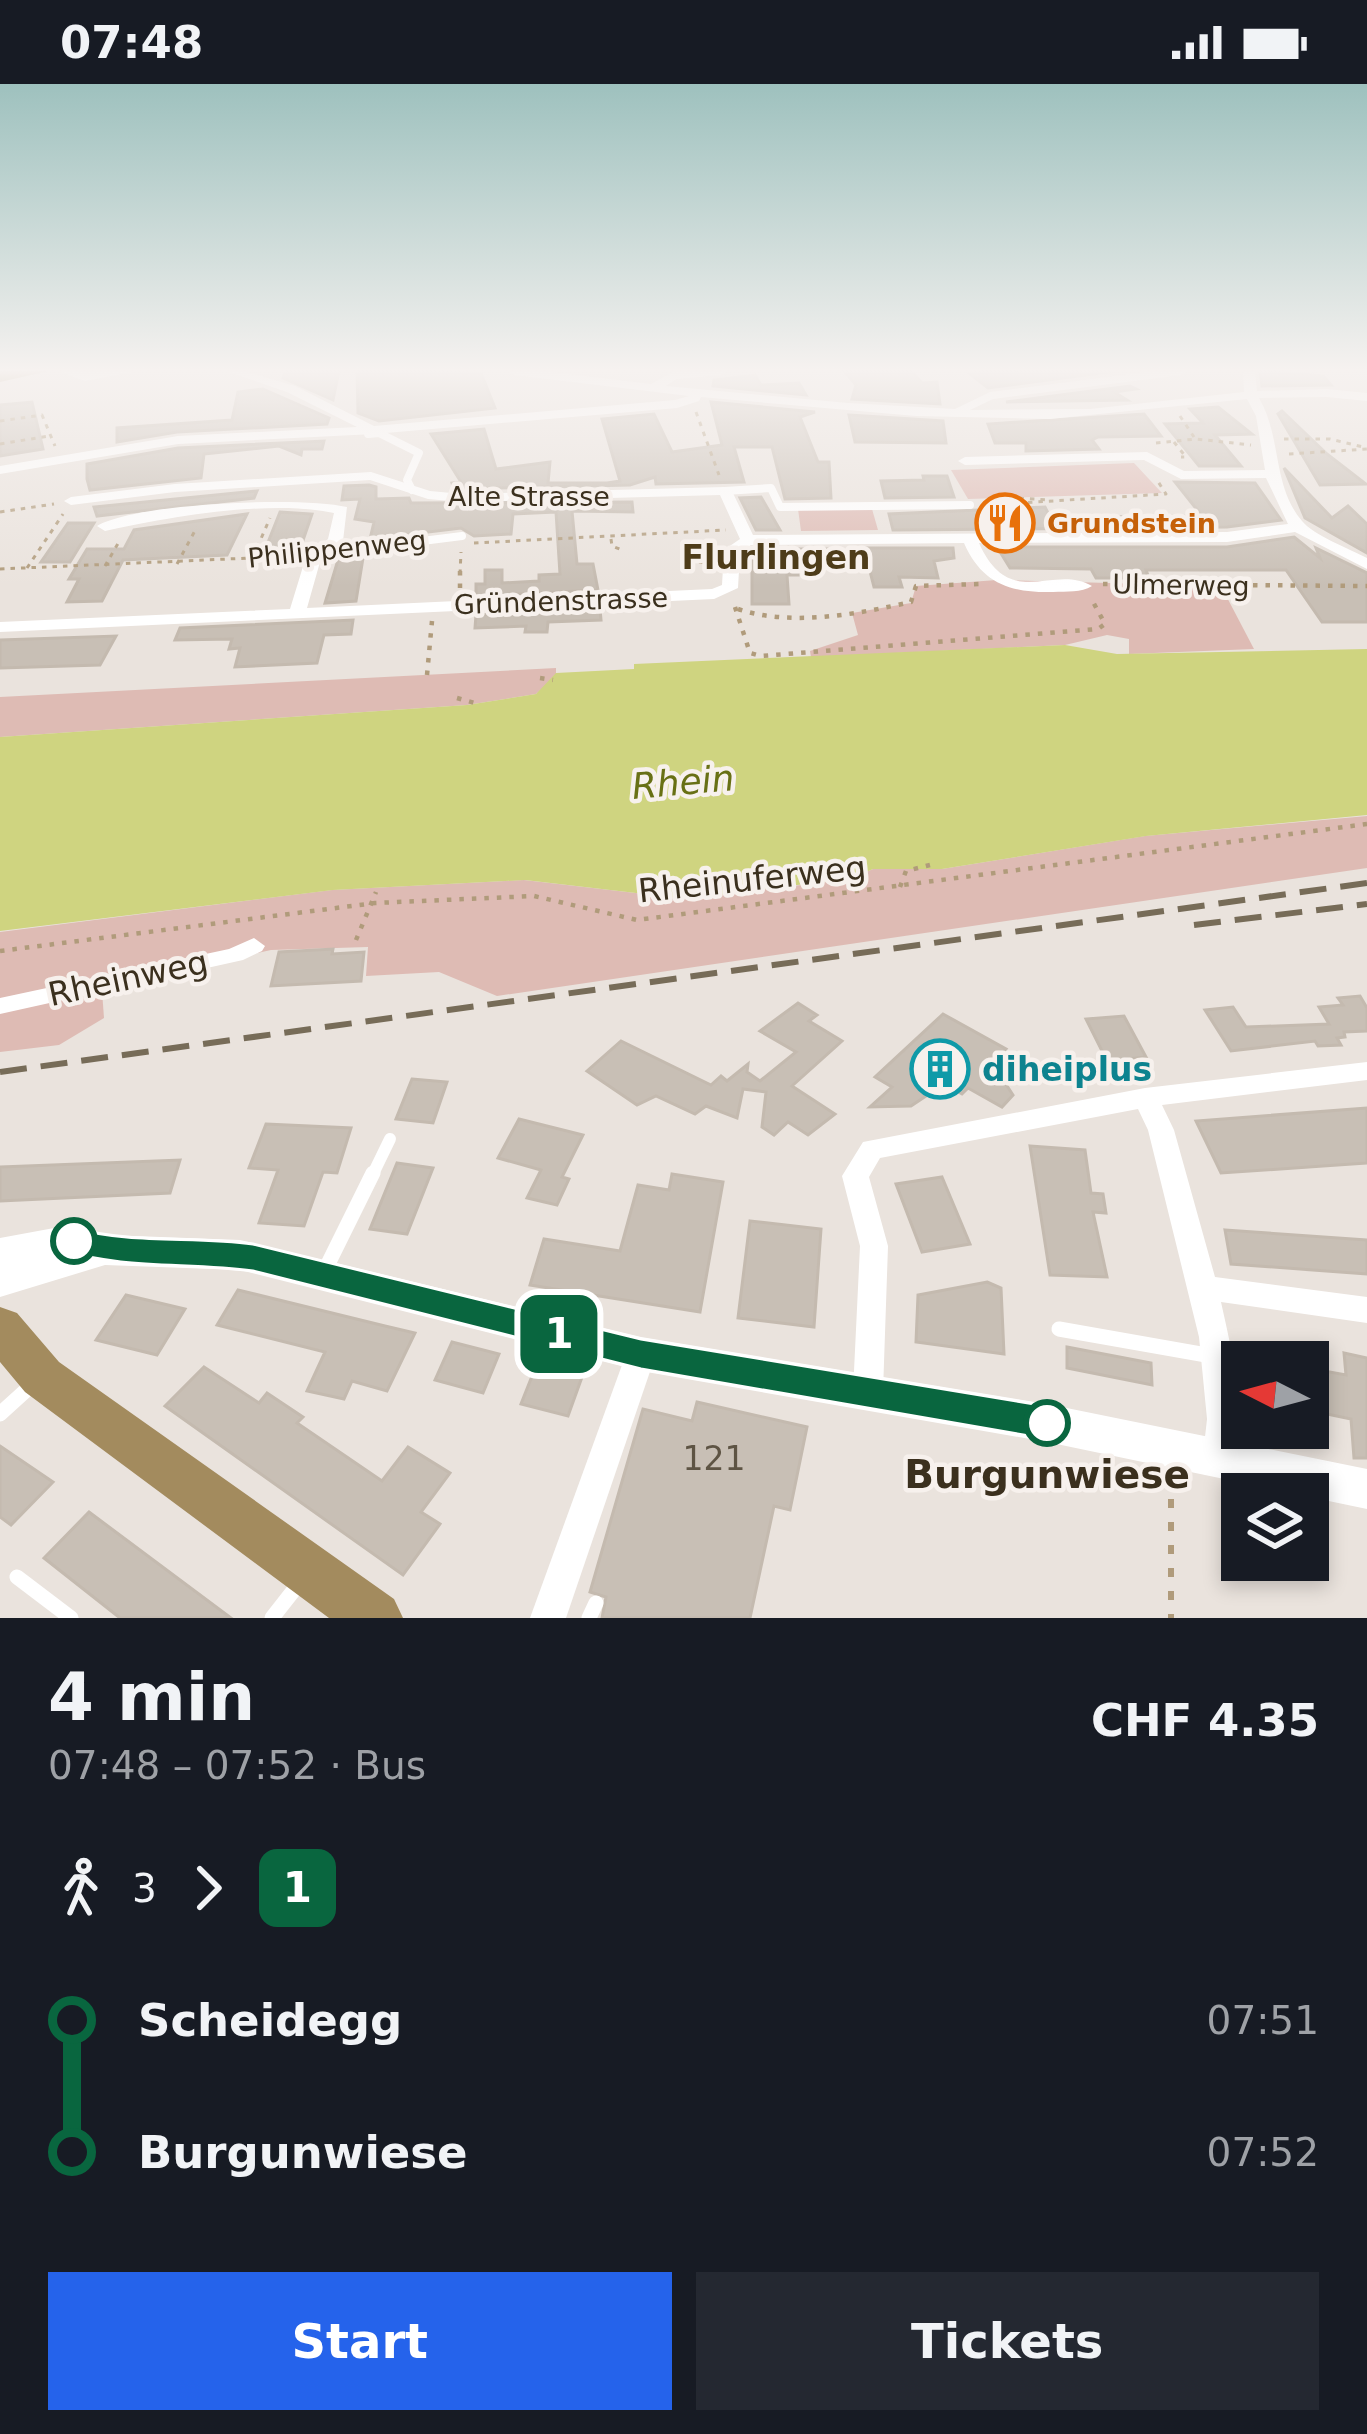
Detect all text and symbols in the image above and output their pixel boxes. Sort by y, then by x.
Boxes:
text: 07:48 [60,16,203,69]
street label: Alte Strasse [448,481,610,512]
restaurant icon: Grundstein [974,492,1036,554]
place label: Grundstein [1047,508,1216,539]
street label: Philippenweg [246,524,428,574]
district label: Flurlingen [681,538,871,577]
street label: Ulmerweg [1112,568,1250,602]
street label: Gründenstrasse [453,582,669,620]
water label: Rhein [630,757,736,807]
street label: Rheinuferweg [636,848,868,910]
street label: Rheinweg [44,942,212,1014]
building icon: diheiplus [909,1038,971,1100]
place label: diheiplus [982,1050,1152,1089]
unlabelled marker [52,1219,96,1263]
line badge: 1 [520,1295,598,1373]
text: 1 [544,1309,574,1358]
north arrow [1221,1341,1329,1449]
map controls [1221,1341,1329,1581]
marker: Burgunwiese [1025,1401,1069,1445]
house number: 121 [683,1439,746,1478]
place label: Burgunwiese [904,1452,1190,1497]
button: layers [1221,1473,1329,1581]
text: 4 min [48,1659,255,1736]
text: CHF 4.35 [1091,1694,1319,1747]
text: 07:48 – 07:52 · Bus [48,1743,426,1788]
icon: walk [48,1855,114,1921]
icon: forward [175,1855,241,1921]
text: 1 [283,1863,312,1912]
text: 3 [132,1866,157,1911]
text: Scheidegg [138,1994,402,2047]
text: 07:51 [1207,1998,1319,2043]
text: Burgunwiese [138,2126,468,2179]
text: 07:52 [1207,2130,1319,2175]
button: Start [48,2272,672,2410]
button: Tickets [696,2272,1319,2410]

